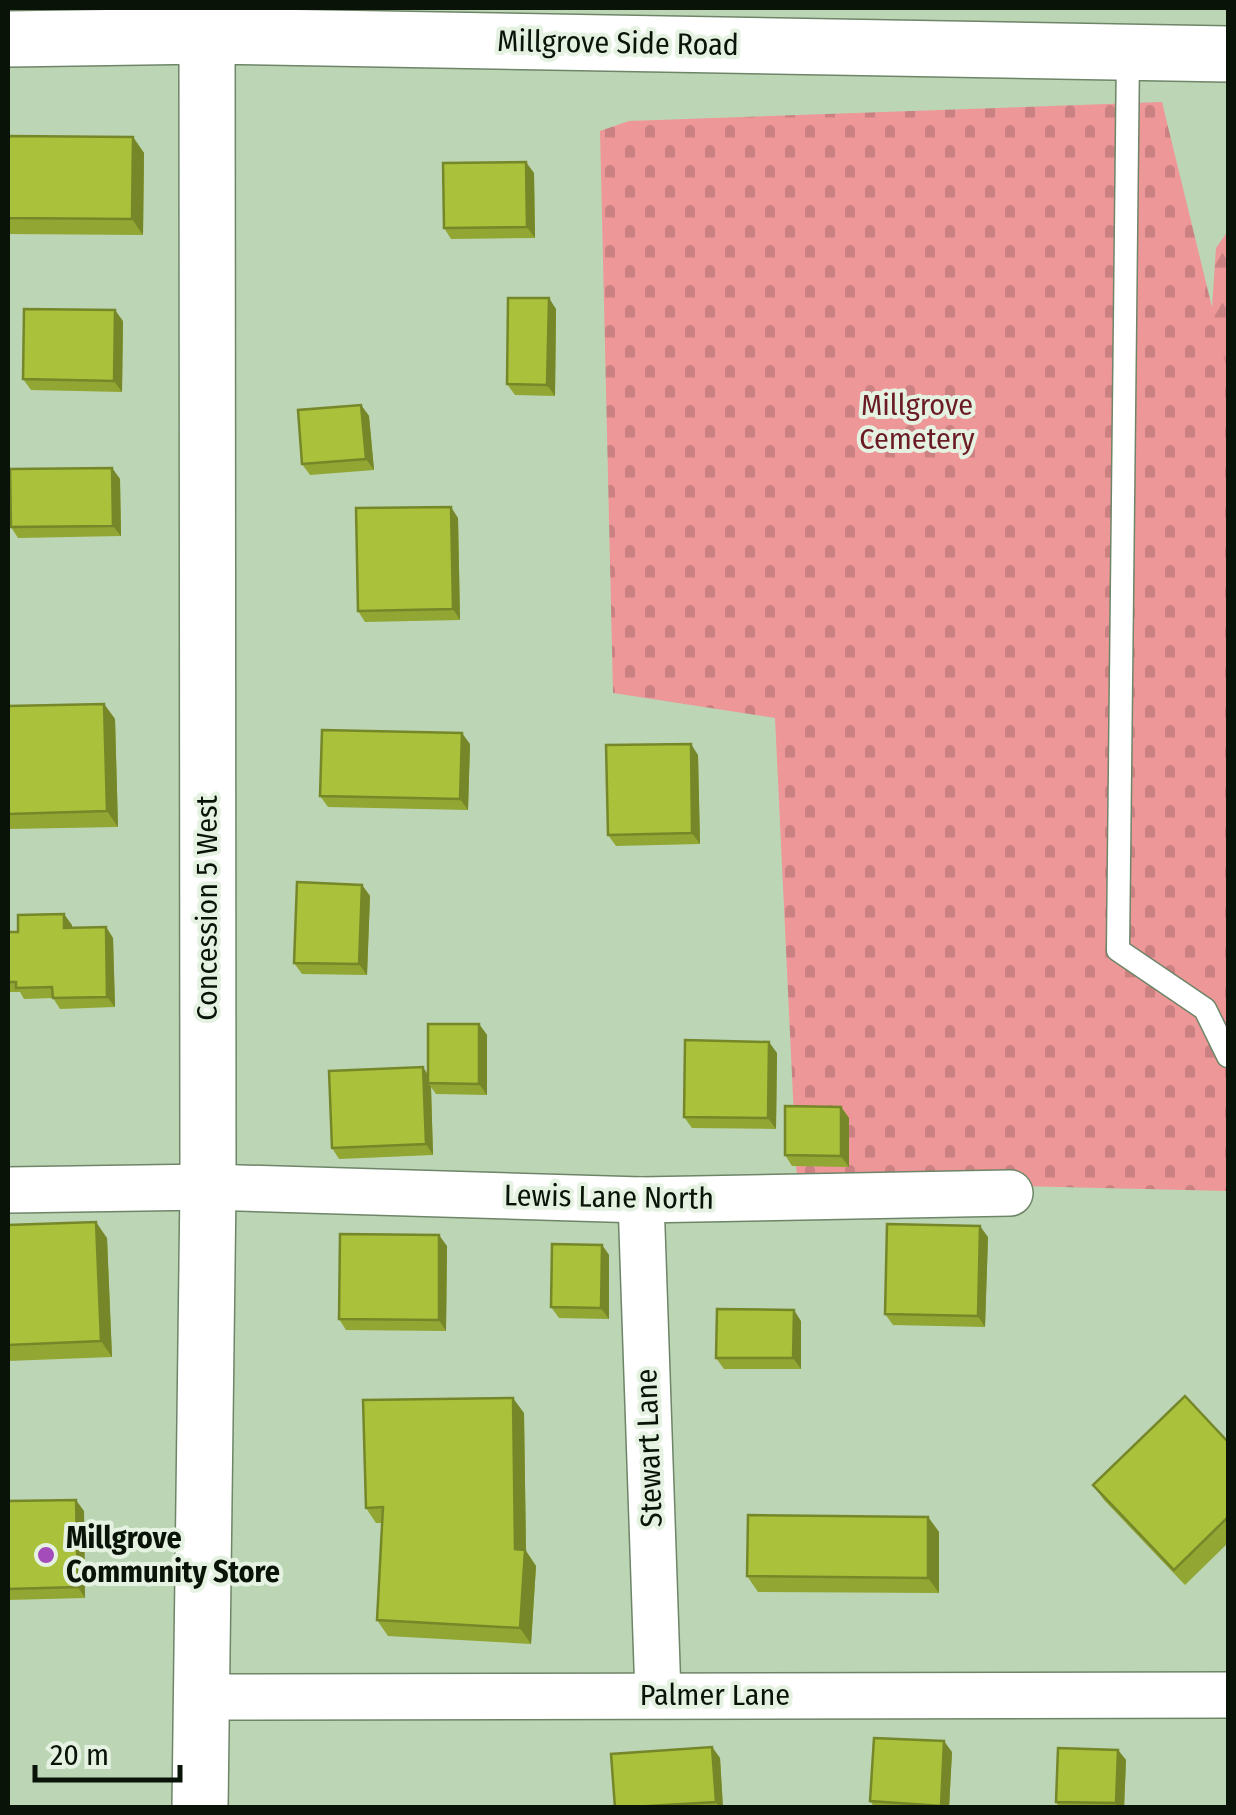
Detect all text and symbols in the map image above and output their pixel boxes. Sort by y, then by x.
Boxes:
street label: Millgrove Side Road [497,23,739,63]
park label: Millgrove Cemetery [859,387,975,457]
street label: Concession 5 West [189,795,225,1021]
street label: Lewis Lane North [504,1177,714,1217]
street label: Stewart Lane [628,1368,670,1528]
place label: Millgrove Community Store [66,1520,280,1590]
marker: Millgrove Community Store [35,1544,57,1566]
street label: Palmer Lane [640,1677,790,1713]
scale bar [35,1720,180,1782]
text: 20 m [50,1737,109,1773]

